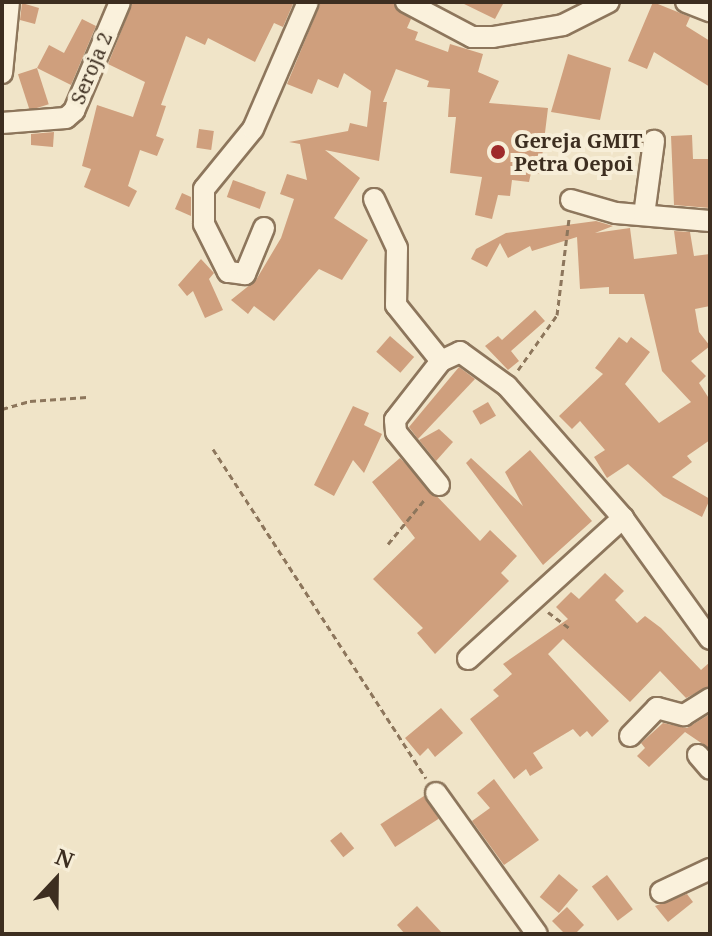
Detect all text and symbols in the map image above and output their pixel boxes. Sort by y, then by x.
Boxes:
street label: Seroja 2 [65,28,117,108]
place label: Gereja GMIT Petra Oepoi [514,128,642,175]
marker: Gereja GMIT Petra Oepoi [489,143,507,161]
north arrow [16,840,96,920]
text: N [51,841,79,875]

